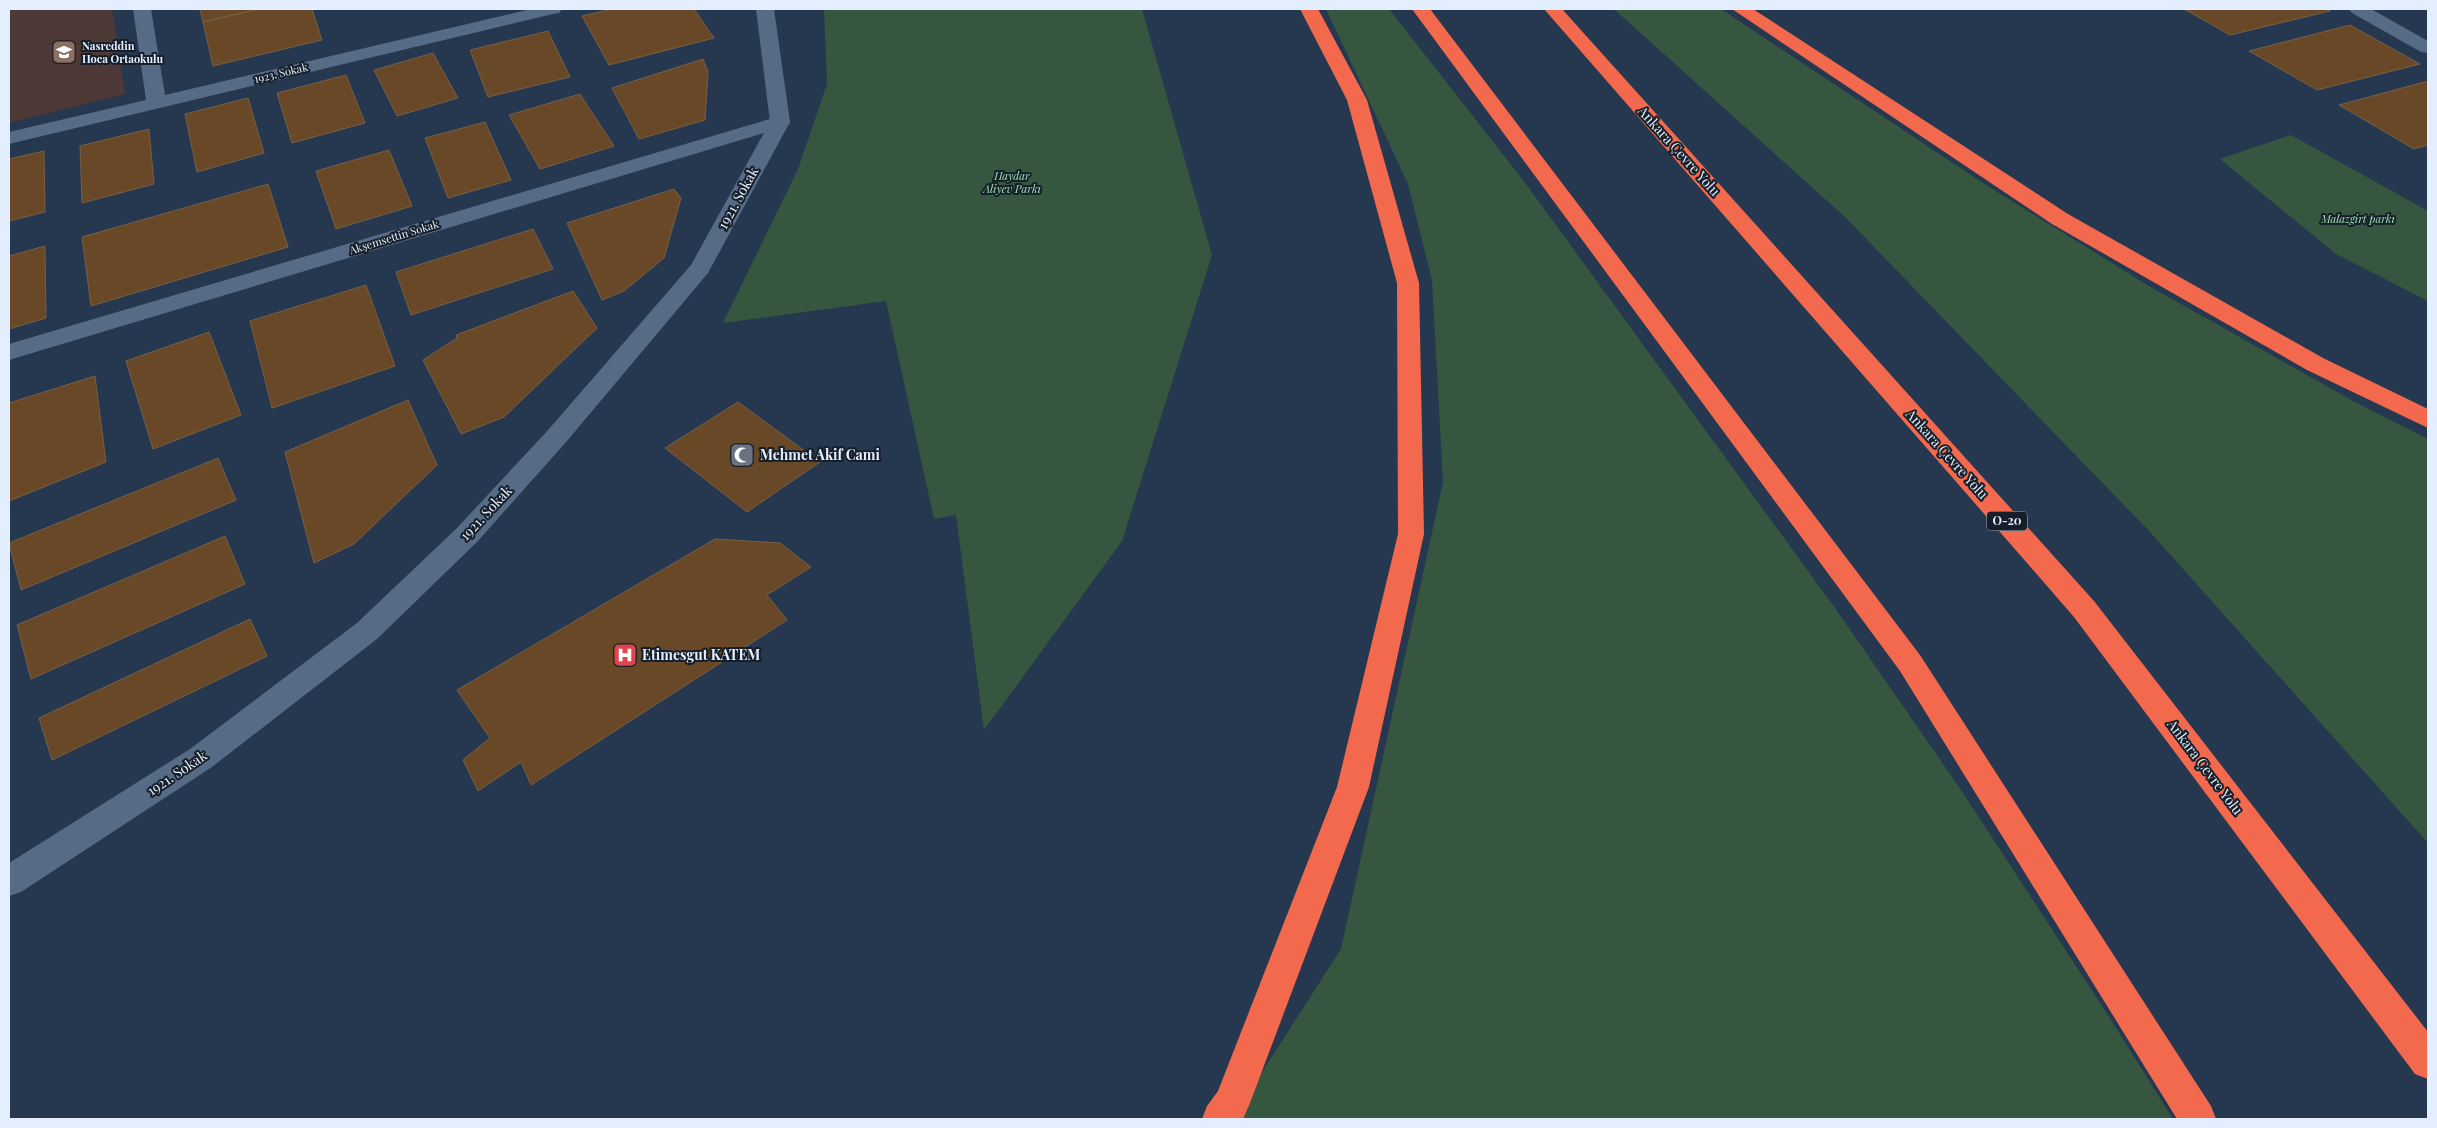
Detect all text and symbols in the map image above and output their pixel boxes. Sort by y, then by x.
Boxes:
place label: Nasreddin Hoca Ortaokulu [82,38,164,66]
school or university icon: Nasreddin Hoca Ortaokulu [51,39,77,65]
street label: 1923. Sokak [253,59,309,86]
street label: Ankara Çevre Yolu [1633,101,1725,200]
street label: 1921. Sokak [713,163,763,232]
park label: Haydar Aliyev Parkı [982,168,1041,196]
park label: Malazgirt parkı [2320,211,2395,226]
street label: Akşemsettin Sokak [346,216,440,258]
street label: Ankara Çevre Yolu [1901,404,1993,503]
mosque icon: Mehmet Akif Cami [729,442,755,468]
place label: Mehmet Akif Cami [760,445,880,464]
street label: 1921. Sokak [455,481,516,544]
road number: O-20 [1987,512,2027,530]
hospital icon: Etimesgut KATEM [612,642,638,668]
place label: Etimesgut KATEM [642,645,760,664]
street label: Ankara Çevre Yolu [2163,714,2248,818]
street label: 1921. Sokak [143,745,211,800]

